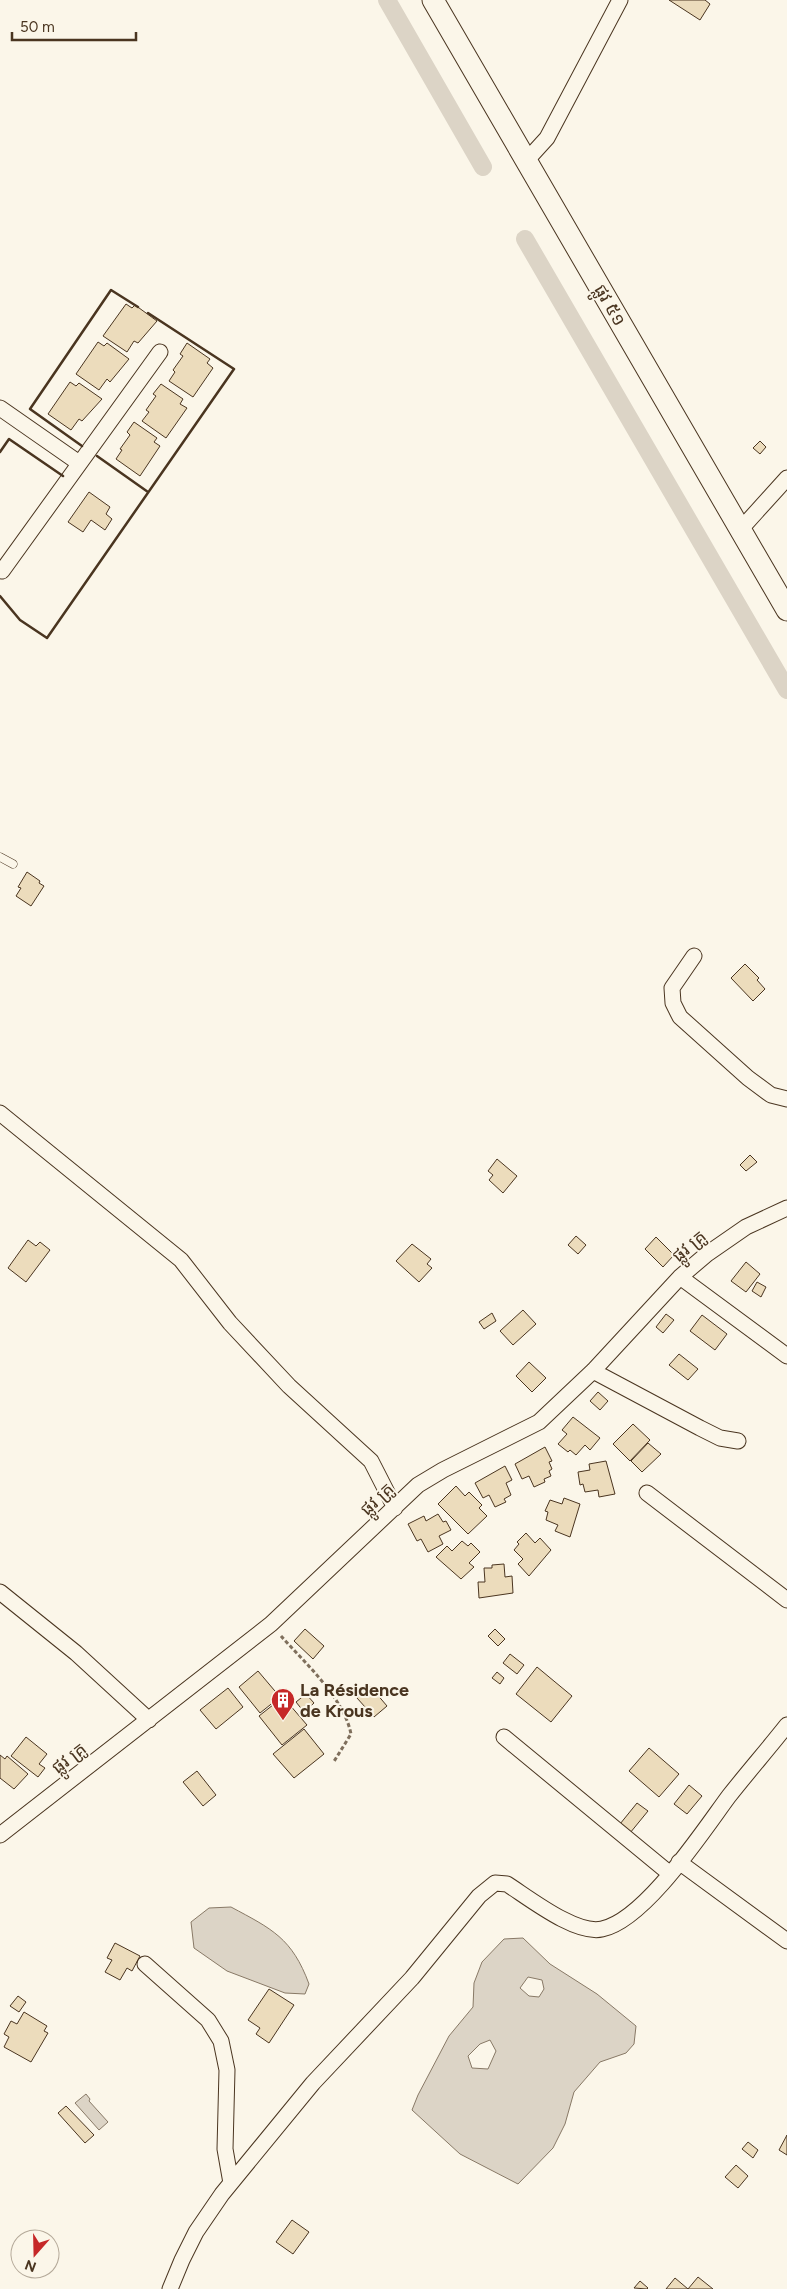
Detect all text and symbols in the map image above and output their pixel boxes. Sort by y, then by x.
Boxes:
scale bar [12,10,136,42]
text: 50 m [20,18,55,36]
street label: ផ្លូវ ៥១ [585,280,631,332]
street label: ផ្លូវ គ្រូ [667,1225,714,1271]
street label: ផ្លូវ គ្រូ [355,1478,402,1524]
place label: La Résidence de Krous [300,1679,409,1722]
building icon: La Résidence de Krous [270,1687,296,1721]
street label: ផ្លូវ គ្រូ [47,1738,94,1783]
north arrow [10,2229,60,2279]
text: N [23,2256,39,2276]

